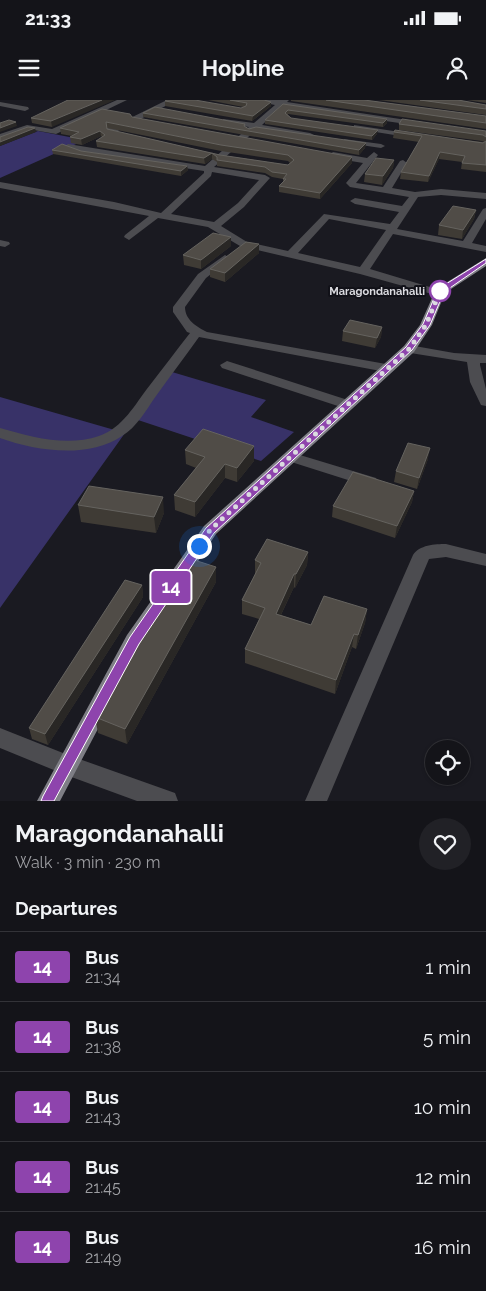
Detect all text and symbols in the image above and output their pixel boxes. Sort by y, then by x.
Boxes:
text: 21:33 [25,7,71,29]
icon: menu [15,54,43,82]
icon: person [443,54,471,82]
text: Hopline [202,55,284,81]
marker: Maragondanahalli [429,280,451,302]
place label: Maragondanahalli [329,285,425,298]
your location [187,534,212,559]
line badge: 14 [148,571,194,603]
text: 14 [161,576,181,597]
map controls [425,740,470,785]
button: locate [425,740,470,785]
button: heart [419,818,471,870]
text: Maragondanahalli [15,819,224,848]
text: Walk · 3 min · 230 m [15,853,160,872]
text: Departures [15,897,117,919]
text: Bus [85,946,119,968]
text: 14 [33,956,52,977]
text: 1 min [425,956,471,978]
text: 21:34 [85,968,120,987]
text: Bus [85,1016,119,1038]
text: 14 [33,1026,52,1047]
text: 5 min [423,1026,471,1048]
text: 21:38 [85,1038,121,1057]
text: Bus [85,1086,119,1108]
text: 14 [33,1096,52,1117]
text: 10 min [414,1096,471,1118]
text: 21:43 [85,1108,120,1127]
text: Bus [85,1156,119,1178]
text: 14 [33,1166,52,1187]
text: 12 min [415,1166,471,1188]
text: 21:45 [85,1178,121,1197]
text: Bus [85,1226,119,1248]
text: 14 [33,1236,52,1257]
text: 16 min [414,1236,471,1258]
text: 21:49 [85,1248,121,1267]

